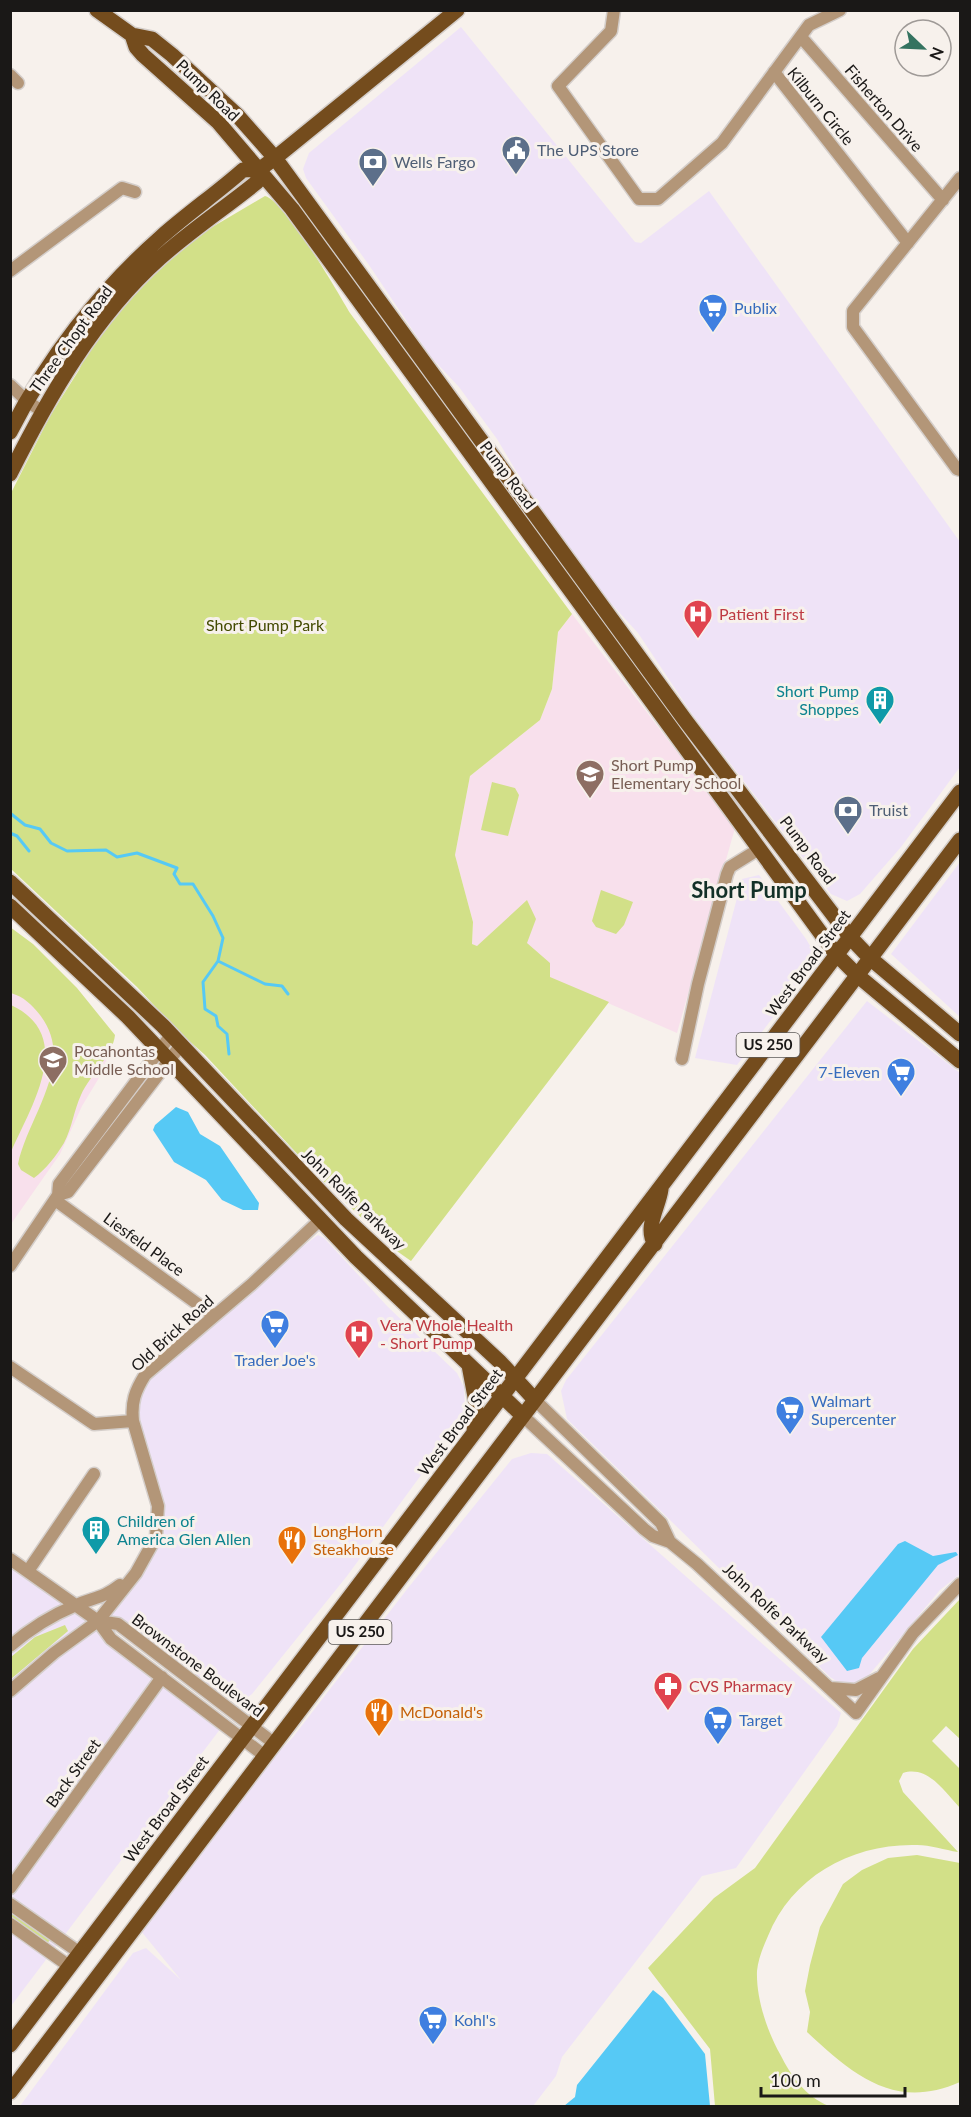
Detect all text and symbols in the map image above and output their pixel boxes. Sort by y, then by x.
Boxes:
north arrow [893,18,953,78]
text: N [926,45,948,63]
street label: Pump Road [173,55,244,124]
street label: Fisherton Drive [841,60,927,155]
street label: Kilburn Circle [784,63,859,149]
public building icon: The UPS Store [500,134,532,176]
place label: The UPS Store [537,140,639,159]
bank icon: Wells Fargo [357,146,389,188]
place label: Wells Fargo [394,152,475,171]
street label: Three Chopt Road [25,282,116,396]
supermarket icon: Publix [697,292,729,334]
place label: Publix [734,298,777,317]
street label: Pump Road [477,437,540,512]
hospital icon: Patient First [682,598,714,640]
place label: Patient First [719,604,805,623]
park label: Short Pump Park [206,615,325,634]
place label: Short Pump Shoppes [776,681,859,718]
building icon: Short Pump Shoppes [864,684,896,726]
place label: Short Pump Elementary School [611,755,741,792]
school or university icon: Short Pump Elementary School [574,758,606,800]
bank icon: Truist [832,794,864,836]
place label: Truist [869,800,908,819]
street label: Pump Road [777,812,840,887]
district label: Short Pump [691,876,807,903]
street label: West Broad Street [761,905,854,1020]
road number: US 250 [736,1033,800,1057]
place label: Pocahontas Middle School [74,1041,174,1078]
school or university icon: Pocahontas Middle School [37,1044,69,1086]
supermarket icon: 7-Eleven [885,1056,917,1098]
place label: 7-Eleven [818,1062,880,1081]
street label: John Rolfe Parkway [298,1144,411,1254]
street label: Liesfeld Place [100,1208,188,1279]
street label: Old Brick Road [126,1291,217,1375]
supermarket icon: Trader Joe's [259,1308,291,1350]
place label: Vera Whole Health - Short Pump [380,1315,513,1352]
hospital icon: Vera Whole Health - Short Pump [343,1318,375,1360]
place label: Trader Joe's [234,1350,316,1369]
street label: West Broad Street [413,1364,506,1479]
place label: Walmart Supercenter [811,1391,896,1428]
supermarket icon: Walmart Supercenter [774,1394,806,1436]
place label: Children of America Glen Allen [117,1511,251,1548]
building icon: Children of America Glen Allen [80,1514,112,1556]
place label: LongHorn Steakhouse [313,1521,394,1558]
restaurant icon: LongHorn Steakhouse [276,1524,308,1566]
street label: John Rolfe Parkway [720,1559,834,1667]
street label: Brownstone Boulevard [129,1609,268,1720]
road number: US 250 [328,1620,392,1644]
pharmacy icon: CVS Pharmacy [652,1670,684,1712]
place label: CVS Pharmacy [689,1676,793,1695]
restaurant icon: McDonald's [363,1696,395,1738]
place label: McDonald's [400,1702,483,1721]
supermarket icon: Target [702,1704,734,1746]
place label: Target [739,1710,783,1729]
street label: Back Street [41,1734,104,1811]
street label: West Broad Street [119,1751,212,1866]
supermarket icon: Kohl's [417,2004,449,2046]
place label: Kohl's [454,2010,496,2029]
scale bar [761,2060,905,2098]
text: 100 m [770,2069,821,2091]

